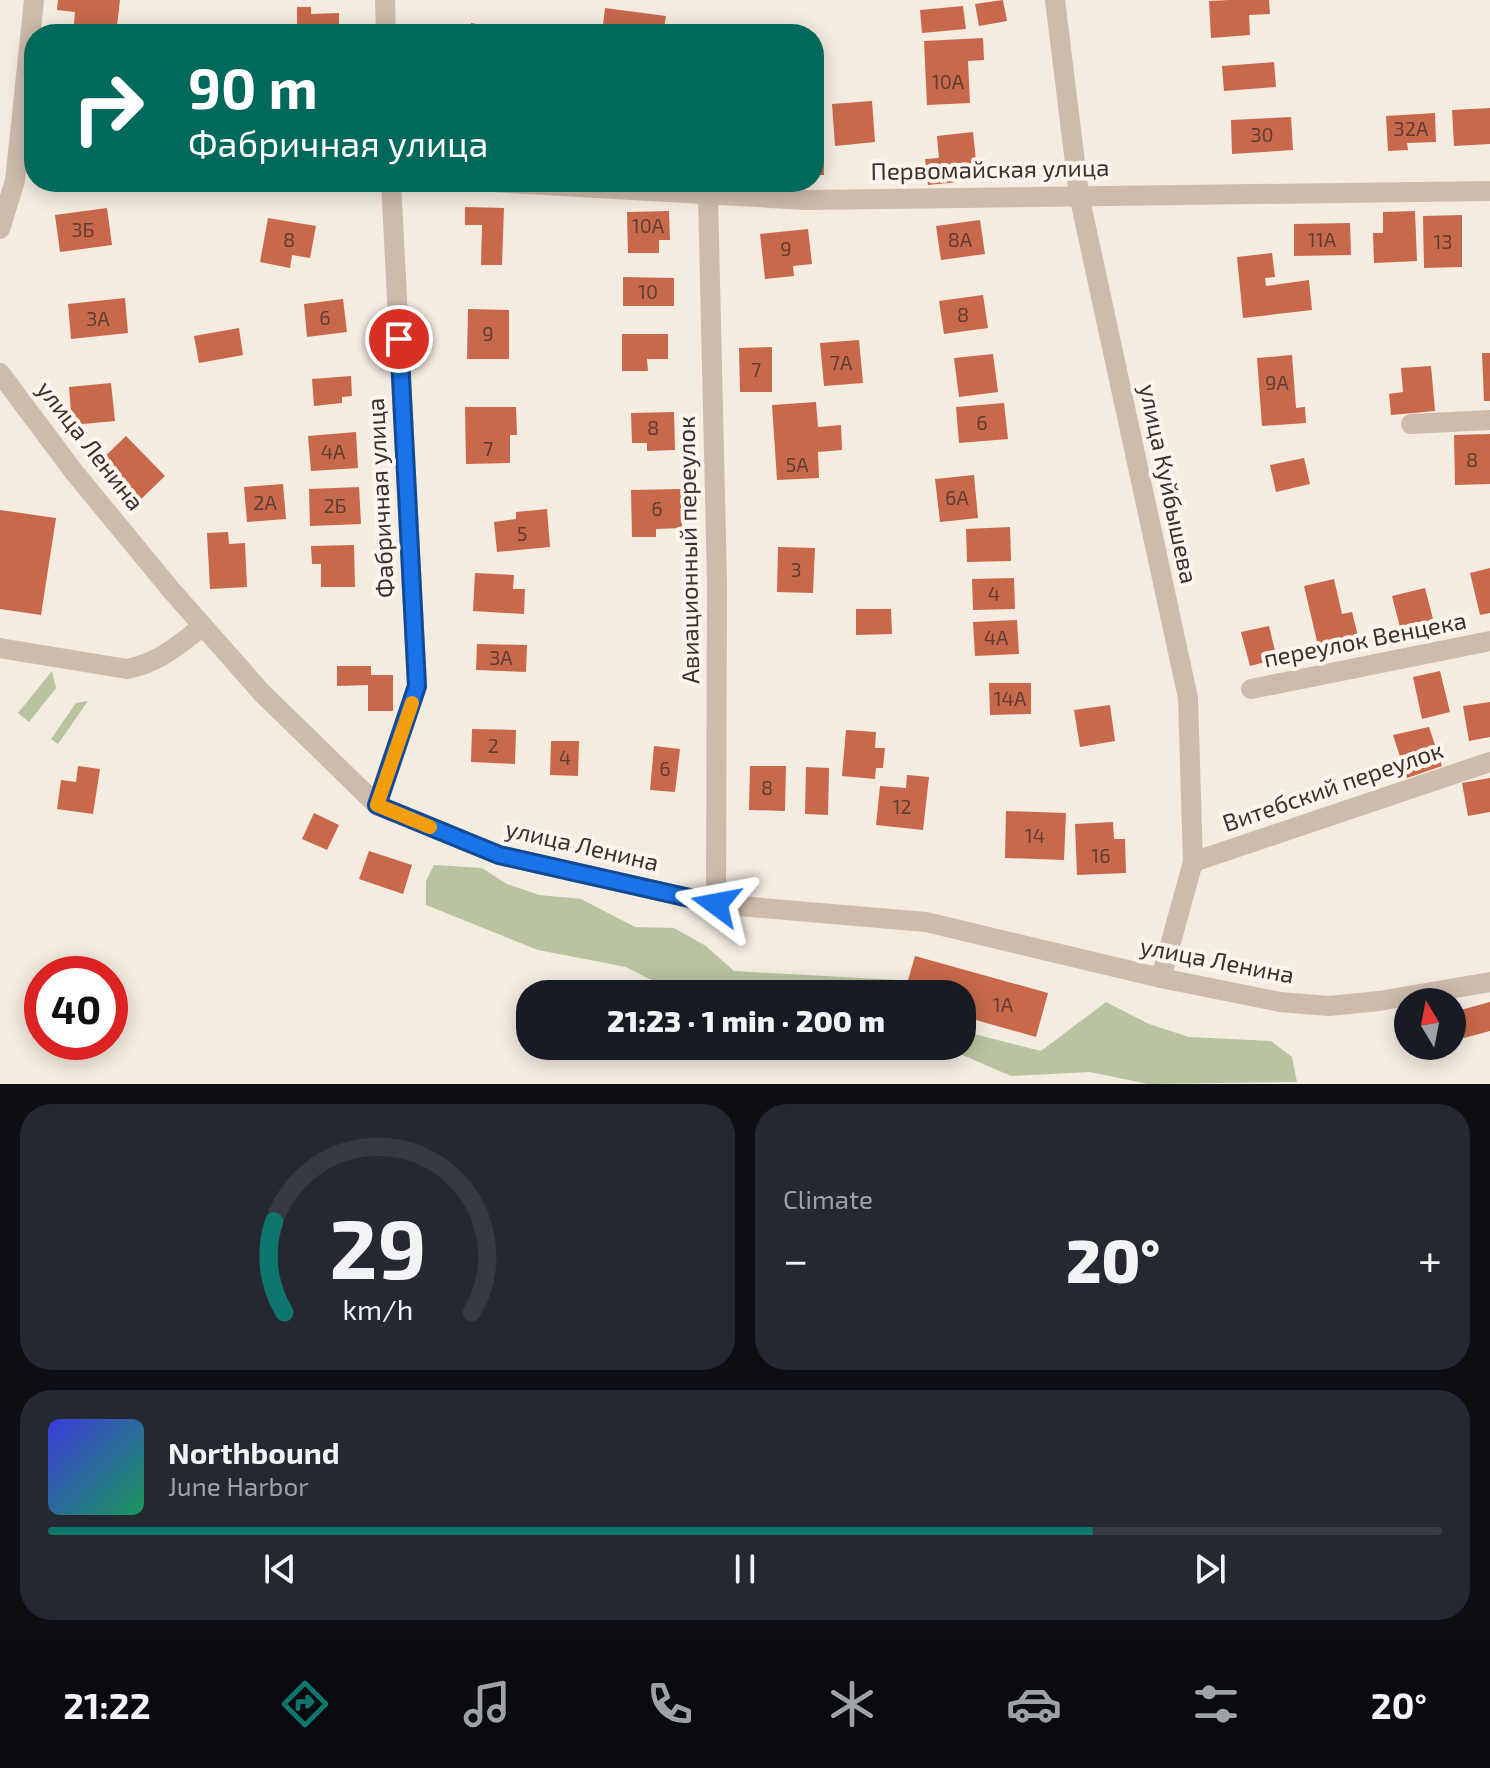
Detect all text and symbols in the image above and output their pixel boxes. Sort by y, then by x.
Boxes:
text: 90 m [188,53,318,120]
icon: right [56,56,160,160]
house number: 10А [932,69,965,93]
house number: 32А [1394,116,1429,140]
text: Фабричная улица [188,121,488,164]
house number: 30 [1250,122,1274,146]
street label: Первомайская улица [870,152,1110,186]
house number: 10А [632,213,665,237]
house number: 3Б [71,217,95,241]
house number: 8 [283,227,295,251]
house number: 8А [948,227,973,251]
house number: 11А [1308,227,1337,251]
house number: 13 [1433,229,1453,253]
house number: 9 [780,236,792,260]
house number: 10 [638,279,658,303]
house number: 8 [957,302,969,326]
house number: 6 [319,305,331,329]
pin [365,305,433,373]
house number: 3А [86,306,110,330]
icon: arrive [377,317,421,361]
house number: 9 [482,321,494,345]
house number: 7А [830,350,853,374]
house number: 7 [751,357,761,381]
house number: 9А [1265,370,1289,394]
street label: улица Ленина [31,375,151,516]
street label: улица Куйбышева [1133,381,1205,586]
street label: Фабричная улица [360,397,400,599]
house number: 6 [976,410,988,434]
house number: 8 [647,415,659,439]
street label: Авиационный переулок [671,416,705,684]
house number: 7 [483,436,493,460]
house number: 4А [321,439,346,463]
house number: 8 [1466,447,1478,471]
house number: 5А [785,452,809,476]
house number: 6А [945,485,969,509]
house number: 2А [253,490,277,514]
house number: 2Б [323,493,347,517]
house number: 6 [651,496,663,520]
house number: 5 [517,521,527,545]
house number: 3 [790,557,802,581]
house number: 4 [988,581,1000,605]
street label: переулок Венцека [1261,605,1469,673]
house number: 4А [984,625,1009,649]
house number: 3А [489,645,513,669]
house number: 14А [994,686,1027,710]
house number: 2 [487,733,499,757]
street label: Витебский переулок [1219,734,1447,838]
house number: 4 [559,745,571,769]
house number: 6 [659,756,671,780]
house number: 8 [761,775,773,799]
house number: 12 [892,794,912,818]
street label: улица Ленина [503,813,662,877]
house number: 14 [1025,823,1045,847]
house number: 16 [1091,843,1111,867]
position arrow [674,862,758,946]
street label: улица Ленина [1138,930,1297,990]
speed limit sign: 40 [24,956,128,1060]
north arrow [1394,988,1466,1060]
map controls [1394,988,1466,1060]
house number: 1А [993,992,1014,1016]
text: 21:23 · 1 min · 200 m [607,1002,885,1038]
text: Climate [783,1183,873,1214]
text: 29 [329,1196,426,1296]
text: 20° [1066,1223,1160,1295]
text: − [783,1232,809,1285]
text: + [1418,1232,1442,1285]
text: km/h [342,1291,413,1326]
text: Northbound [168,1434,340,1470]
text: June Harbor [168,1470,309,1501]
icon: previous [258,1547,302,1591]
icon: pause [723,1547,767,1591]
icon: next [1188,1547,1232,1591]
icon: directions [277,1676,333,1732]
icon: music [459,1676,515,1732]
icon: phone [642,1676,698,1732]
icon: climate [824,1676,880,1732]
icon: car [1006,1676,1062,1732]
icon: filters [1188,1676,1244,1732]
text: 21:22 [63,1683,151,1726]
text: 20° [1371,1683,1427,1726]

